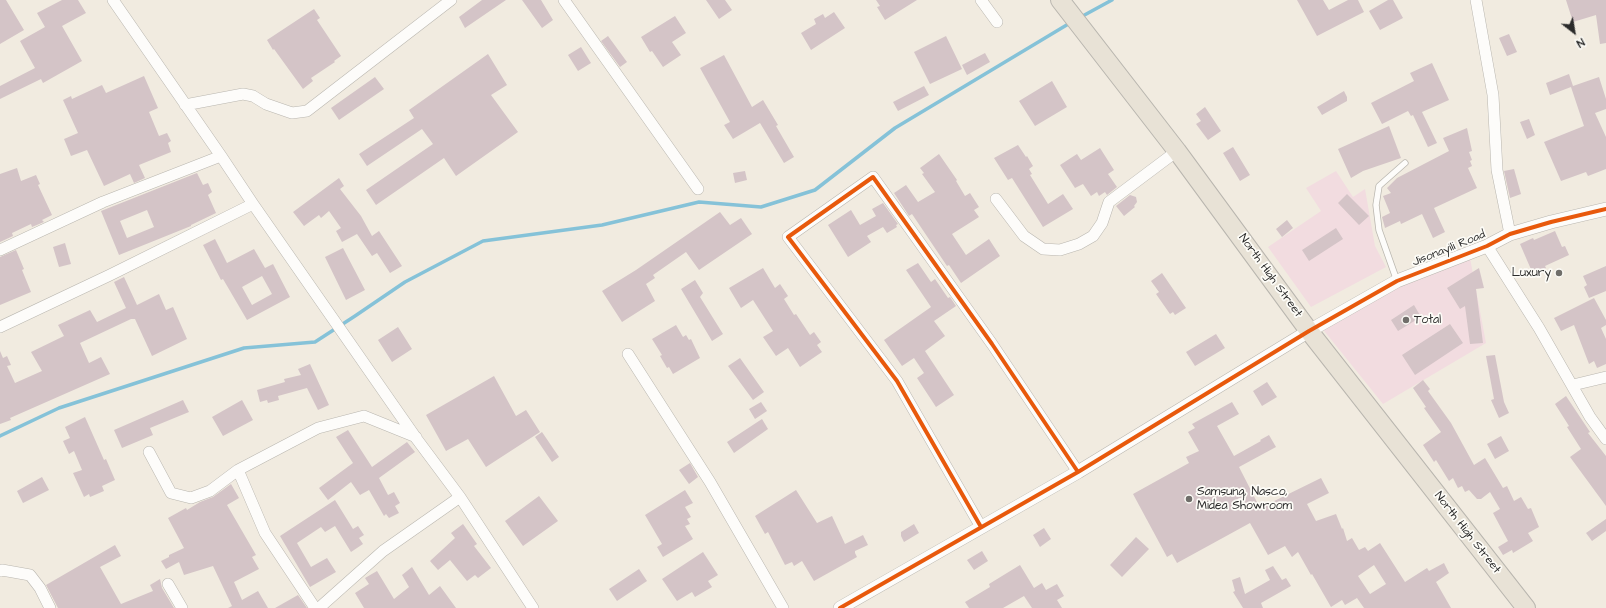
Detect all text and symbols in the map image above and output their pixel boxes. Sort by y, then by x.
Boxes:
north arrow [1554,12,1594,52]
text: N [1574,35,1587,51]
street label: Jisonayili Road [1410,228,1488,270]
street label: North High Street [1235,232,1305,320]
place label: Luxury [1512,266,1551,280]
marker: Luxury [1554,268,1564,278]
place label: Total [1414,313,1441,327]
marker: Total [1401,315,1411,325]
place label: Samsung, Nasco, Midea Showroom [1197,485,1292,513]
street label: North High Street [1431,489,1503,577]
marker: Samsung, Nasco, Midea Showroom [1184,494,1194,504]

